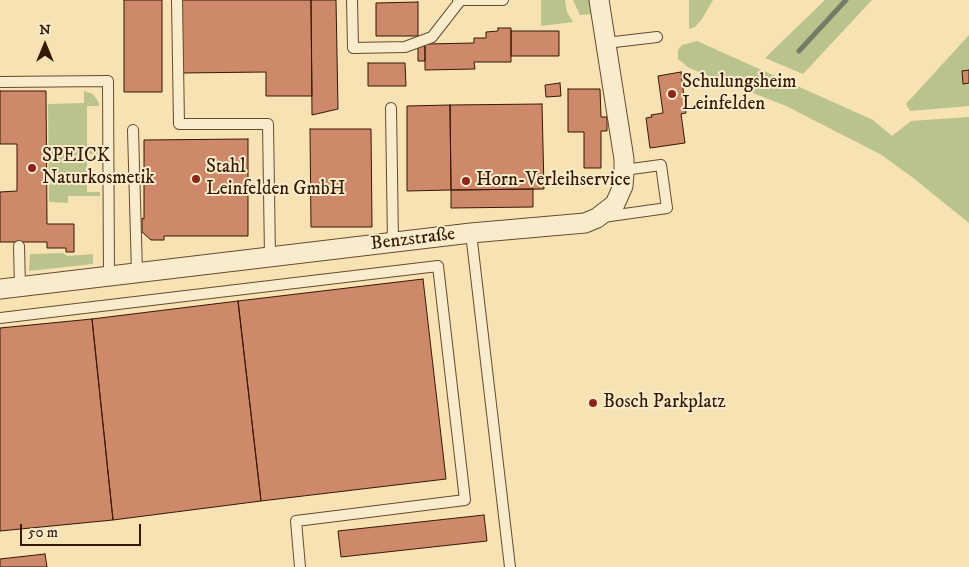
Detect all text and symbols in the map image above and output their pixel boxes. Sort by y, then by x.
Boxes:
north arrow [20,20,70,70]
text: N [39,21,51,39]
place label: Schulungsheim Leinfelden [682,72,796,116]
marker: Schulungsheim Leinfelden [666,88,678,100]
place label: SPEICK Naturkosmetik [42,146,155,190]
place label: Stahl Leinfelden GmbH [206,157,345,201]
marker: SPEICK Naturkosmetik [26,162,38,174]
place label: Horn-Verleihservice [476,170,631,192]
marker: Stahl Leinfelden GmbH [190,173,202,185]
marker: Horn-Verleihservice [460,175,472,187]
street label: Benzstraße [369,224,457,256]
place label: Bosch Parkplatz [603,392,726,414]
marker: Bosch Parkplatz [587,397,599,409]
scale bar [22,514,144,546]
text: 50 m [28,523,58,542]

